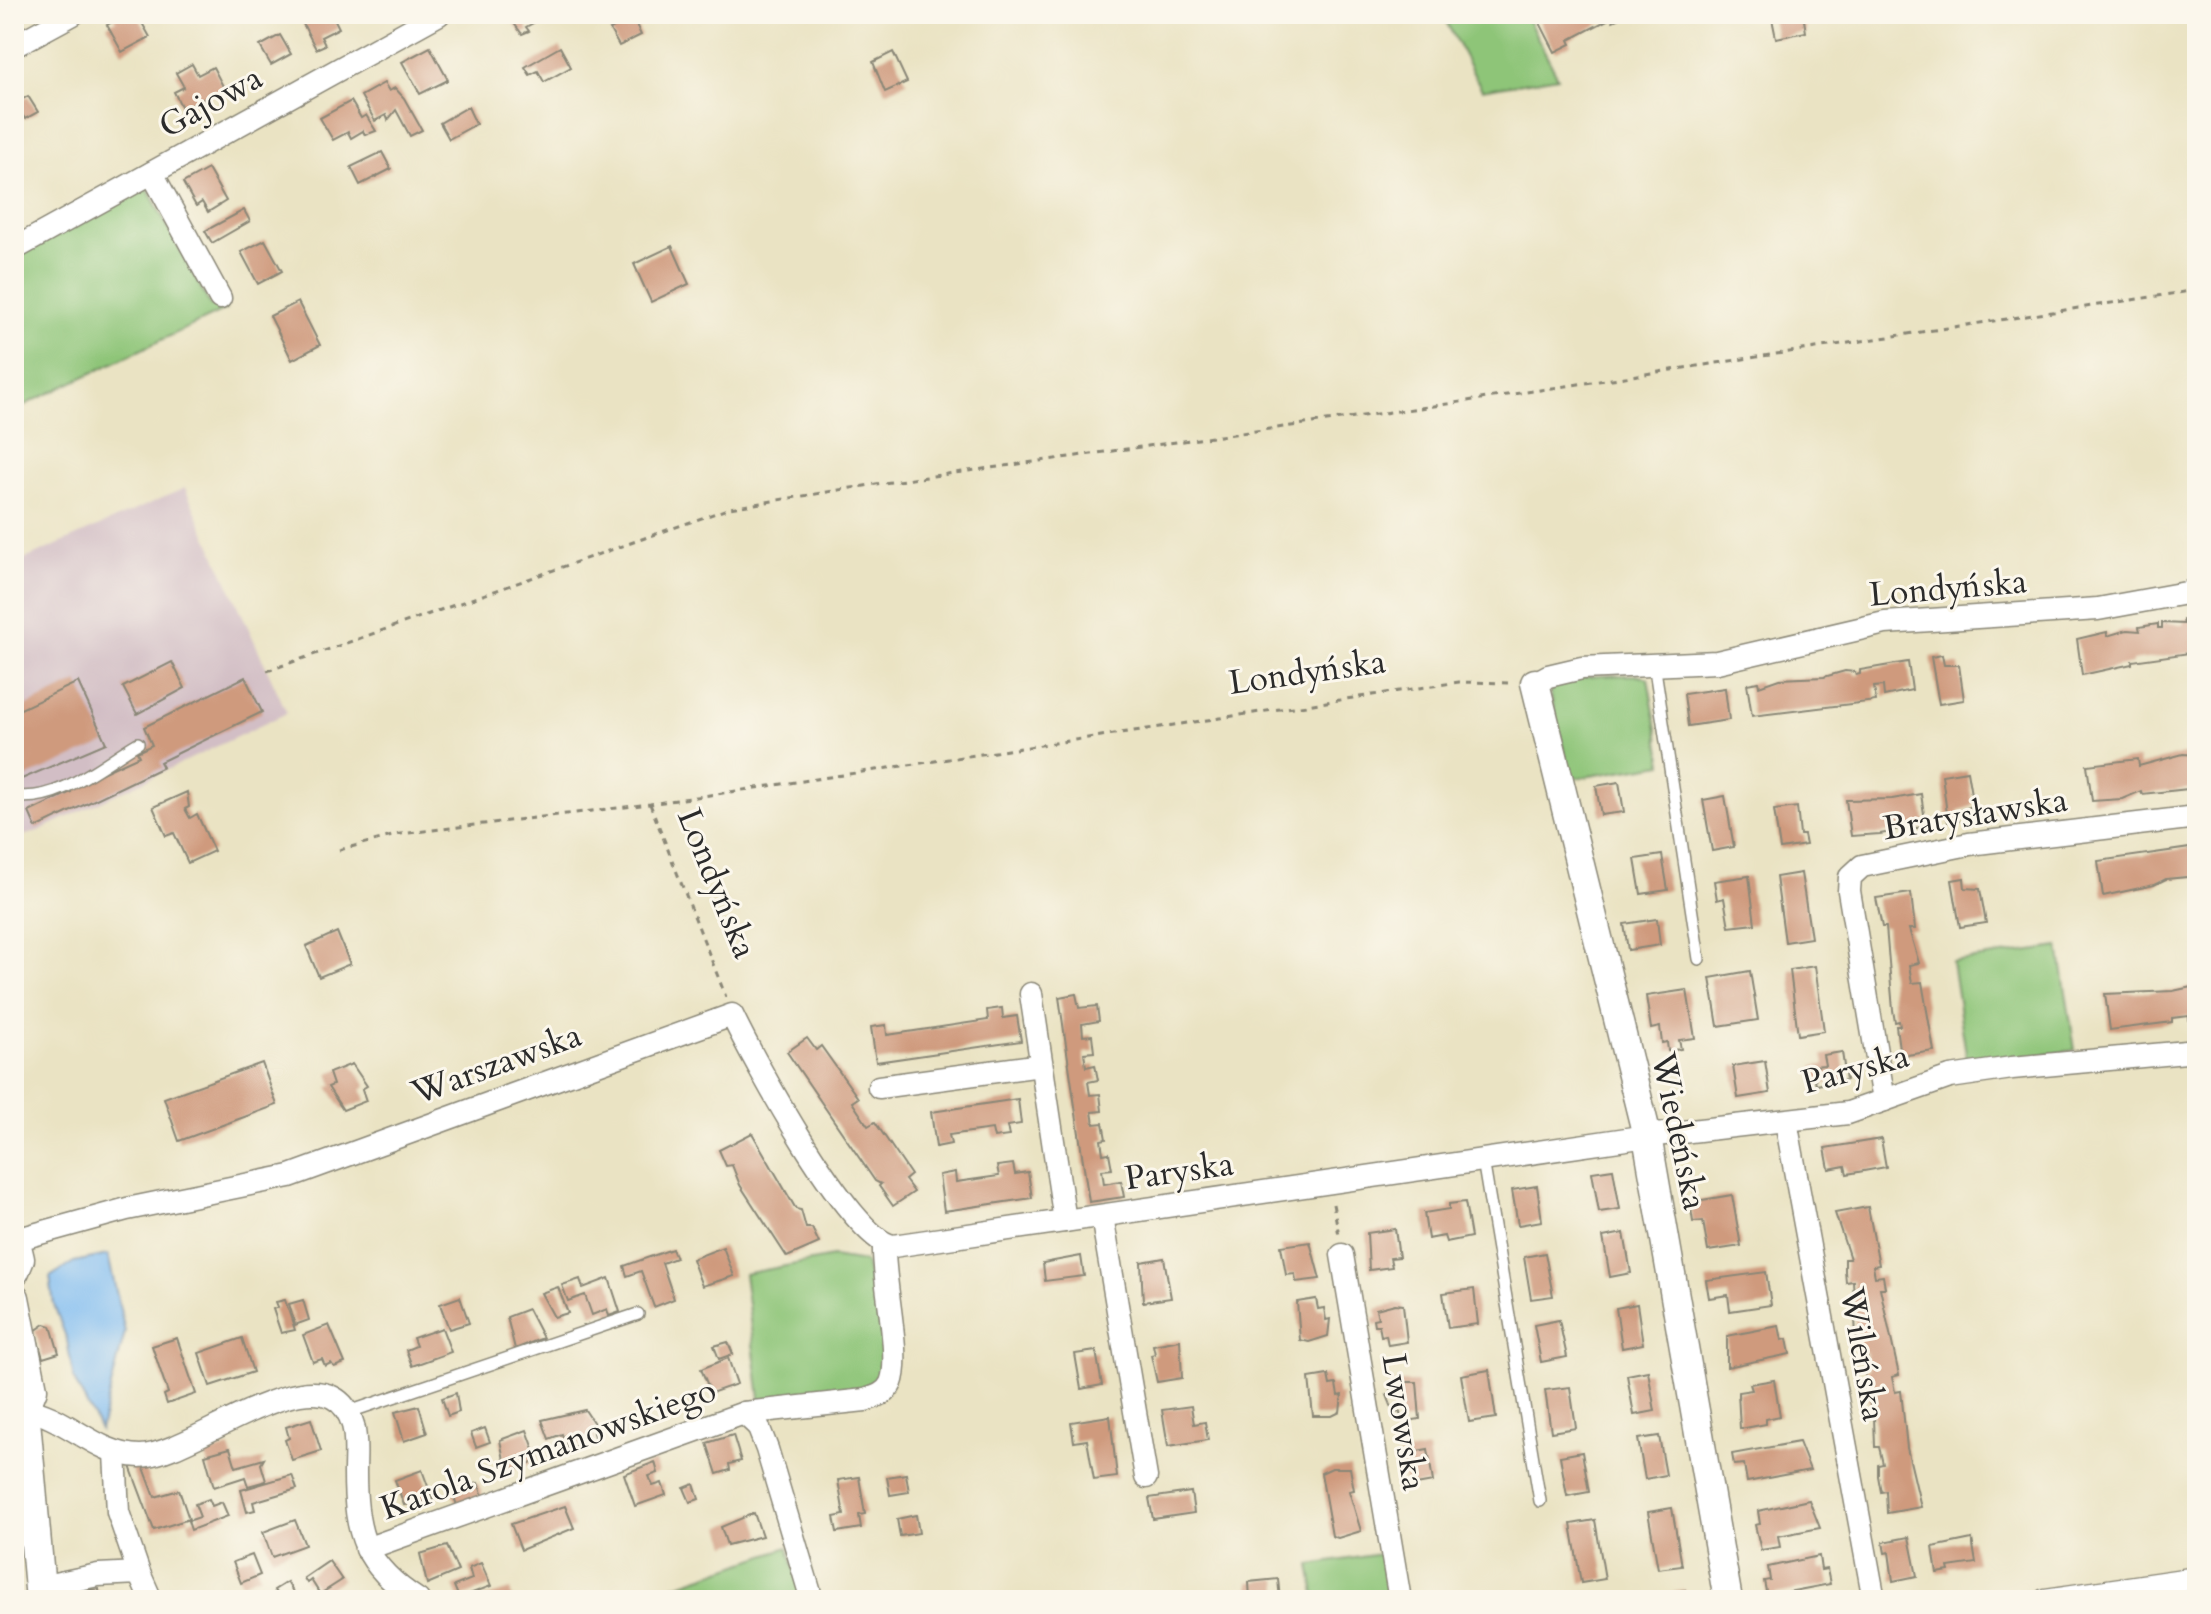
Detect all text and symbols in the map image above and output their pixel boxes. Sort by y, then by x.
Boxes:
street label: Gajowa [151,55,271,149]
street label: Londyńska [1867,558,2029,618]
street label: Londyńska [1226,638,1389,706]
street label: Bratysławska [1880,777,2071,851]
street label: Londyńska [666,802,768,966]
street label: Warszawska [404,1012,588,1116]
street label: Paryska [1796,1033,1914,1105]
street label: Wiedeńska [1640,1047,1718,1214]
street label: Paryska [1122,1141,1237,1201]
street label: Wileńska [1828,1283,1897,1425]
street label: Lwowska [1371,1351,1438,1494]
street label: Karola Szymanowskiego [374,1367,722,1531]

